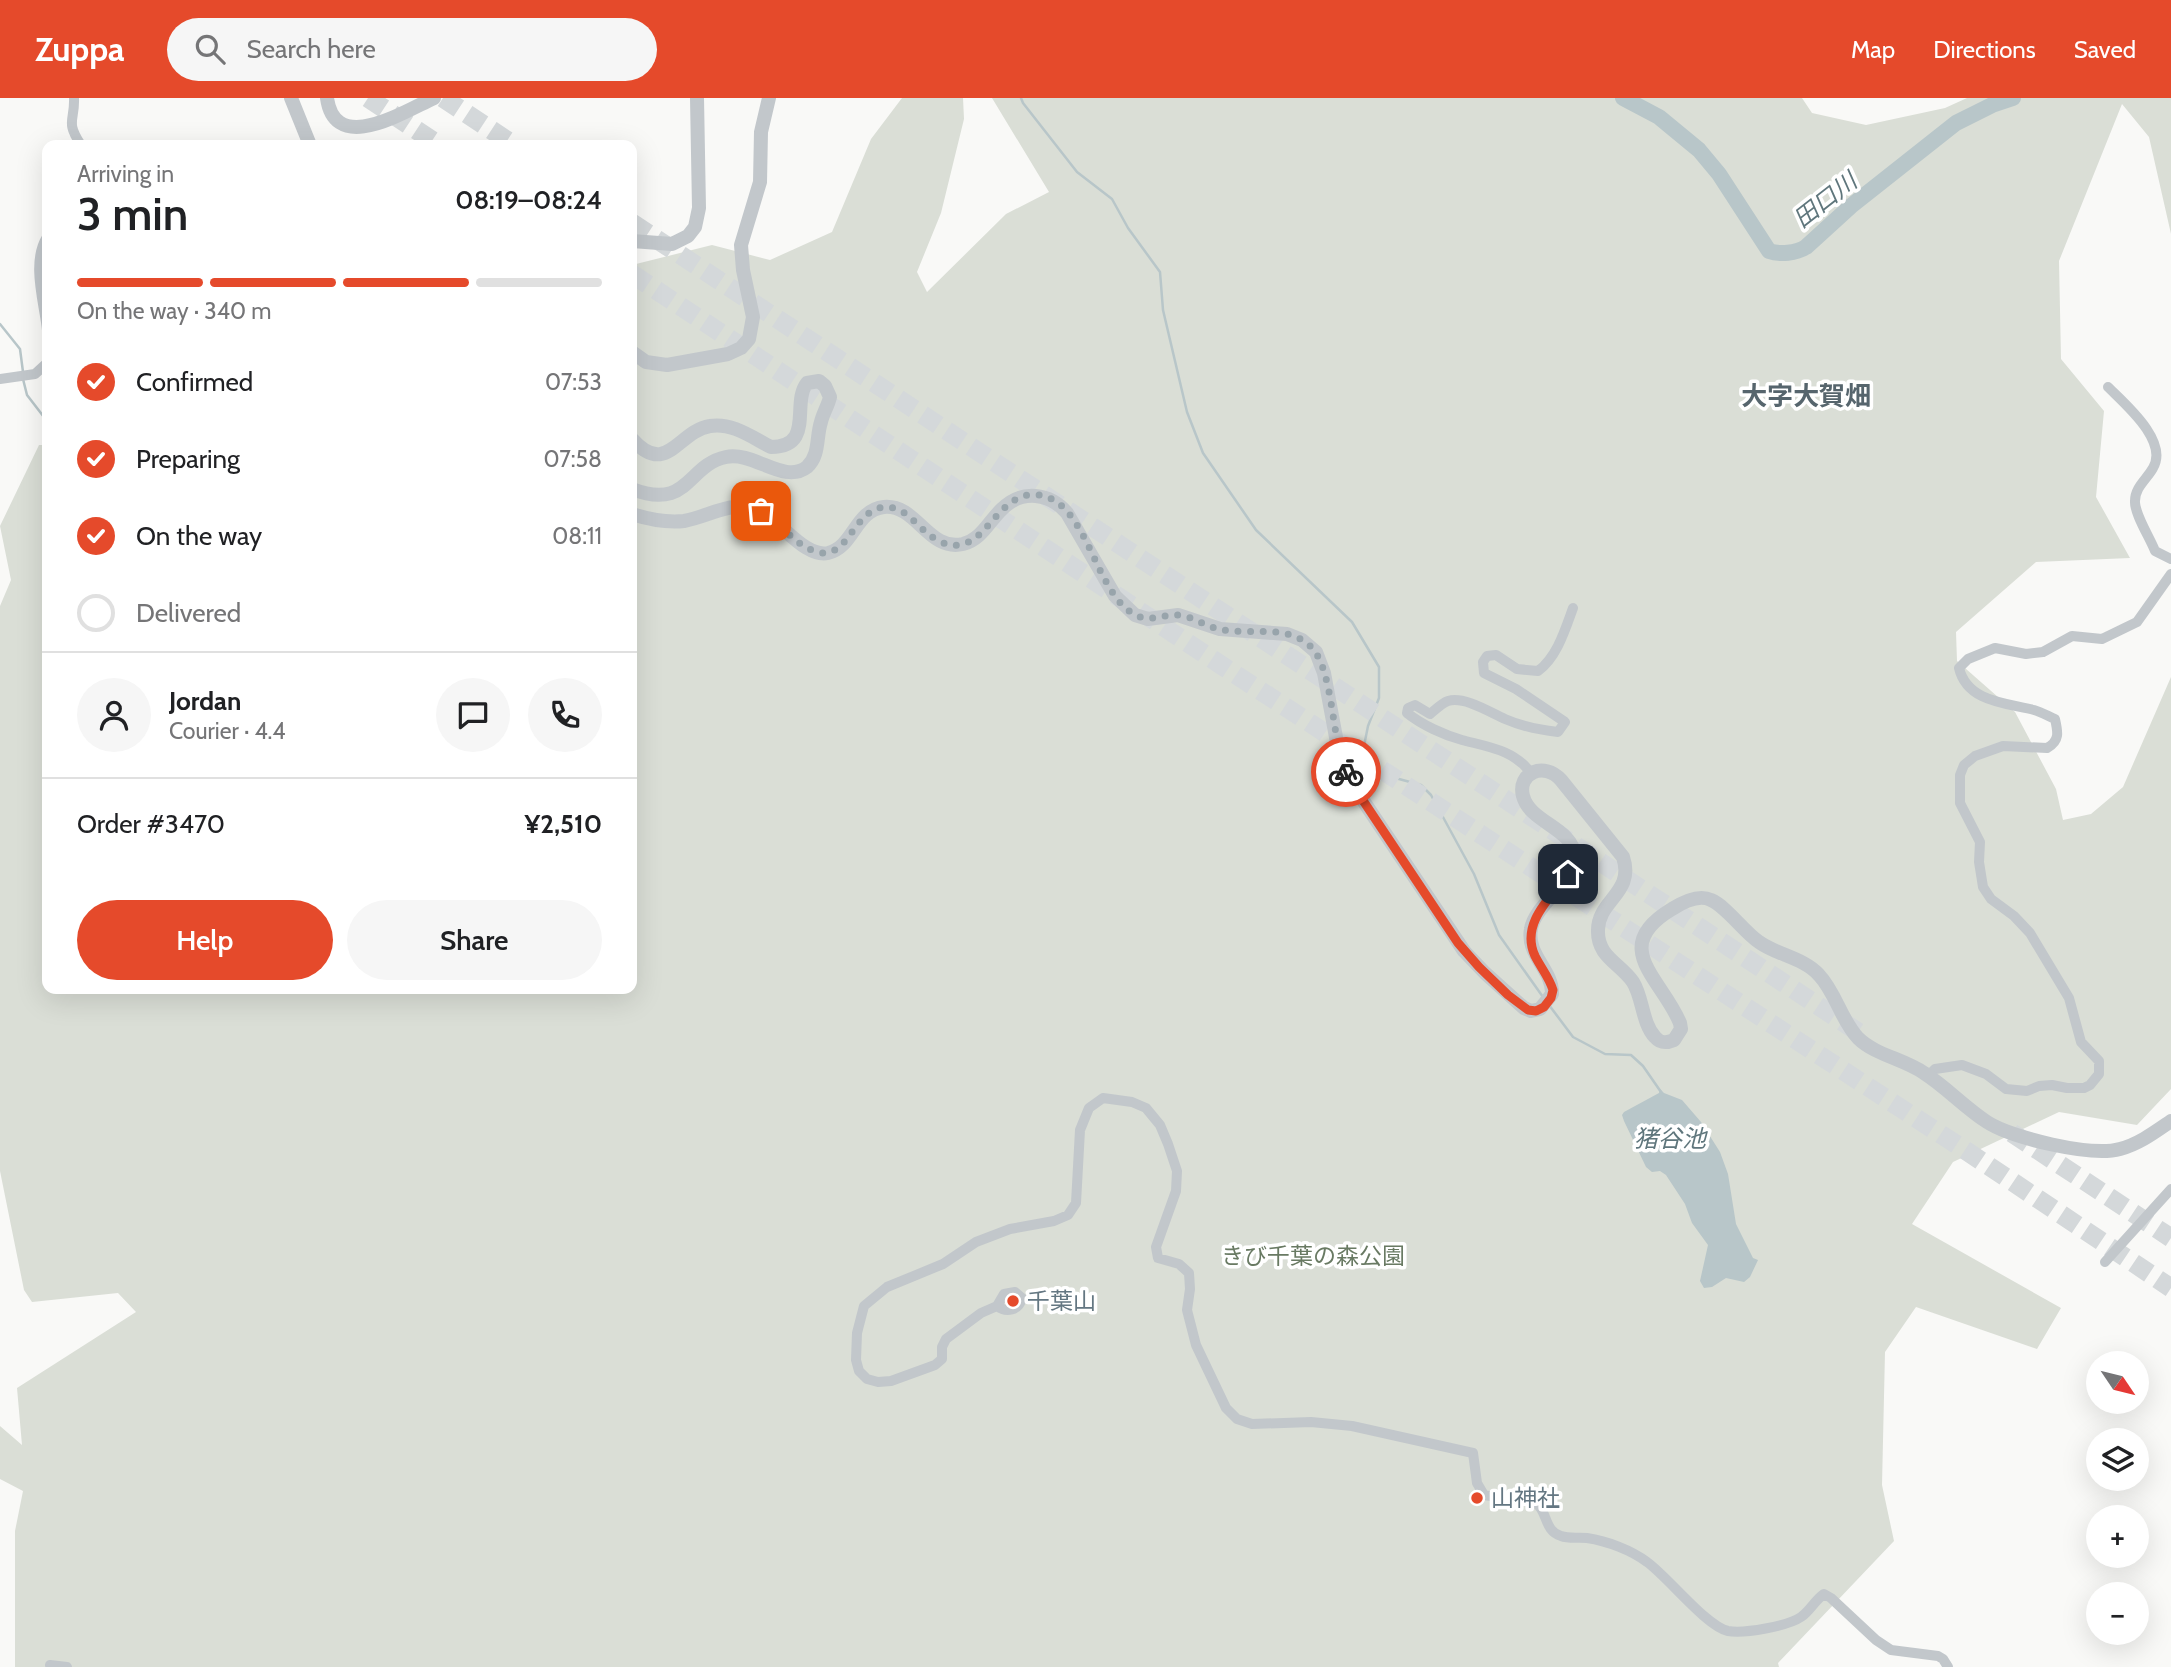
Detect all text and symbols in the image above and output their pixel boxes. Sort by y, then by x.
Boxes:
search box [167,18,657,81]
text: Zuppa [35,29,125,69]
icon: search [191,30,229,68]
text: Search here [247,33,376,65]
text: Map [1851,35,1895,64]
text: Directions [1933,35,2036,64]
text: Saved [2074,35,2136,64]
text: Arriving in [77,160,174,188]
water label: 田口川 [1788,165,1865,234]
text: 08:19–08:24 [455,184,602,216]
text: 3 min [77,186,188,242]
text: On the way · 340 m [77,297,272,325]
icon: check [77,363,115,401]
text: Confirmed [136,366,253,398]
text: 07:53 [545,368,602,396]
district label: 大字大賀畑 [1741,380,1871,412]
icon: check [77,440,115,478]
text: Preparing [136,443,240,475]
text: 07:58 [543,445,602,473]
pin [731,481,791,541]
icon: bag [742,492,780,530]
icon: check [77,517,115,555]
text: On the way [136,520,262,552]
text: 08:11 [552,522,602,550]
text: Delivered [136,597,241,629]
button: person [77,678,151,752]
button: chat [436,678,510,752]
button: phone [528,678,602,752]
text: Jordan [169,685,241,717]
text: Courier · 4.4 [169,717,286,745]
courier [1311,737,1381,807]
icon: bike [1327,753,1365,791]
text: Order #3470 [77,808,225,840]
text: ¥2,510 [525,808,602,840]
pin [1538,844,1598,904]
icon: home [1549,855,1587,893]
button: Help [77,900,333,980]
button: Share [347,900,602,980]
water label: 猪谷池 [1634,1124,1708,1153]
park label: きび千葉の森公園 [1221,1242,1405,1270]
place label: 千葉山 [1027,1287,1096,1315]
marker: 千葉山 [1005,1293,1021,1309]
north arrow [2086,1351,2149,1414]
map controls [2086,1351,2149,1645]
button: layers [2086,1428,2149,1491]
place label: 山神社 [1491,1484,1560,1512]
marker: 山神社 [1469,1490,1485,1506]
button: + [2086,1505,2149,1568]
button: − [2086,1582,2149,1645]

